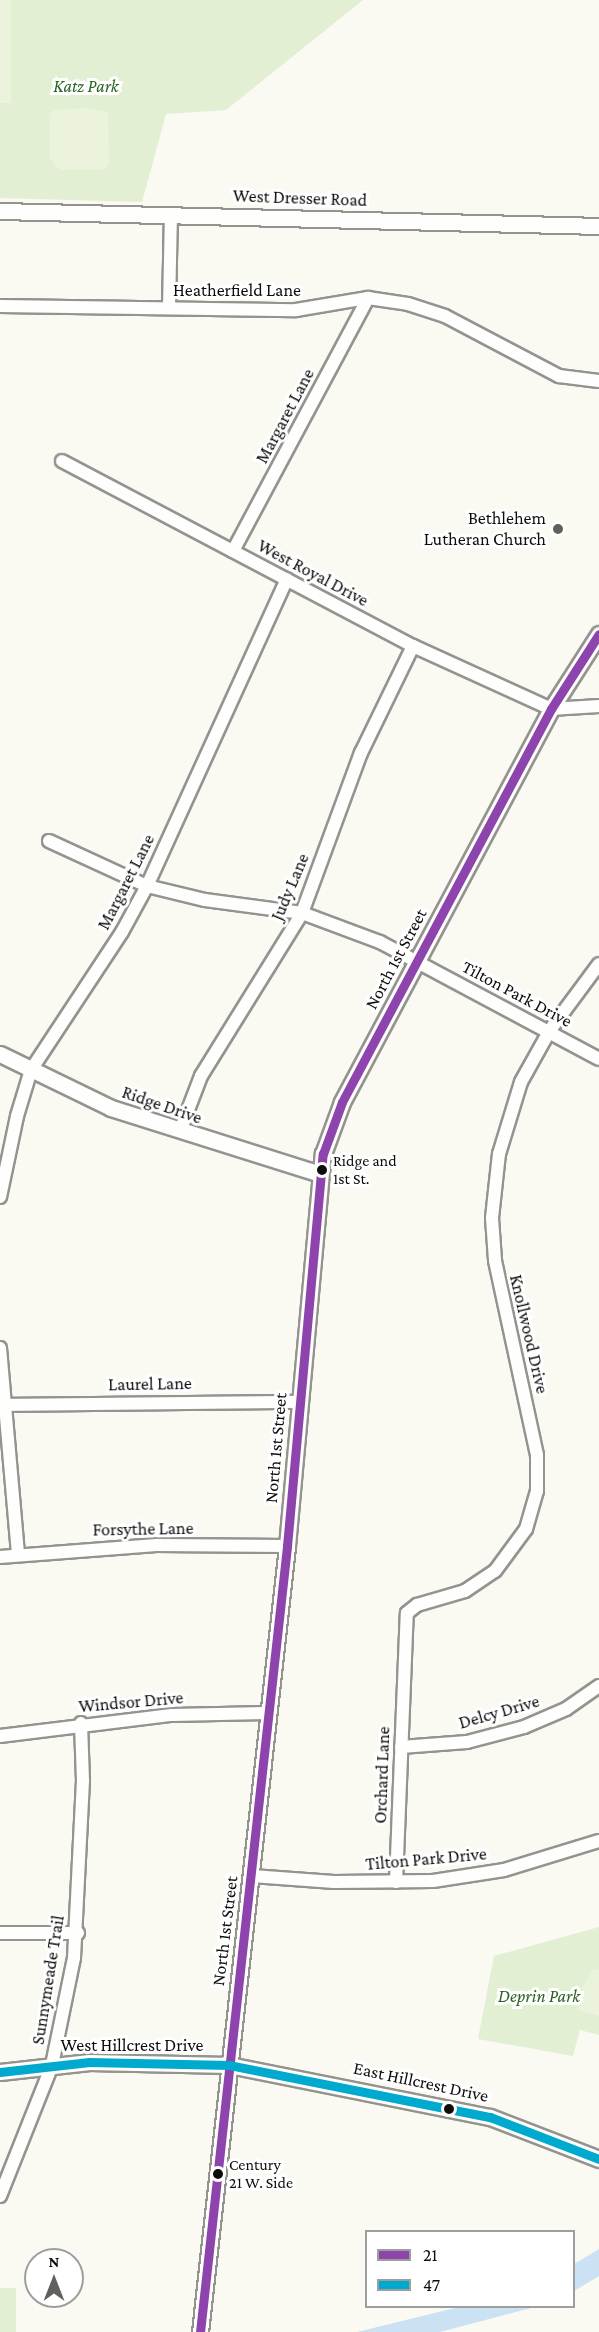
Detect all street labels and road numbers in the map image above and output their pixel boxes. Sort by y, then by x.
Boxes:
street label: West Dresser Road [233,185,367,211]
street label: Heatherfield Lane [173,279,301,301]
street label: Margaret Lane [251,365,319,467]
street label: West Royal Drive [254,535,372,611]
street label: Margaret Lane [93,831,159,933]
street label: Judy Lane [266,850,314,924]
street label: North 1st Street [361,905,431,1013]
street label: Tilton Park Drive [458,956,576,1032]
street label: Ridge Drive [119,1081,205,1129]
street label: Knollwood Drive [505,1272,553,1396]
street label: Laurel Lane [108,1372,192,1396]
street label: North 1st Street [260,1392,292,1504]
street label: Forsythe Lane [92,1517,194,1541]
street label: Windsor Drive [78,1687,184,1717]
street label: Delcy Drive [456,1690,542,1734]
street label: Orchard Lane [370,1726,394,1824]
street label: Tilton Park Drive [365,1843,487,1875]
street label: North 1st Street [208,1875,242,1987]
street label: Sunnymeade Trail [27,1914,69,2046]
street label: West Hillcrest Drive [61,2034,203,2056]
street label: East Hillcrest Drive [352,2057,490,2107]

